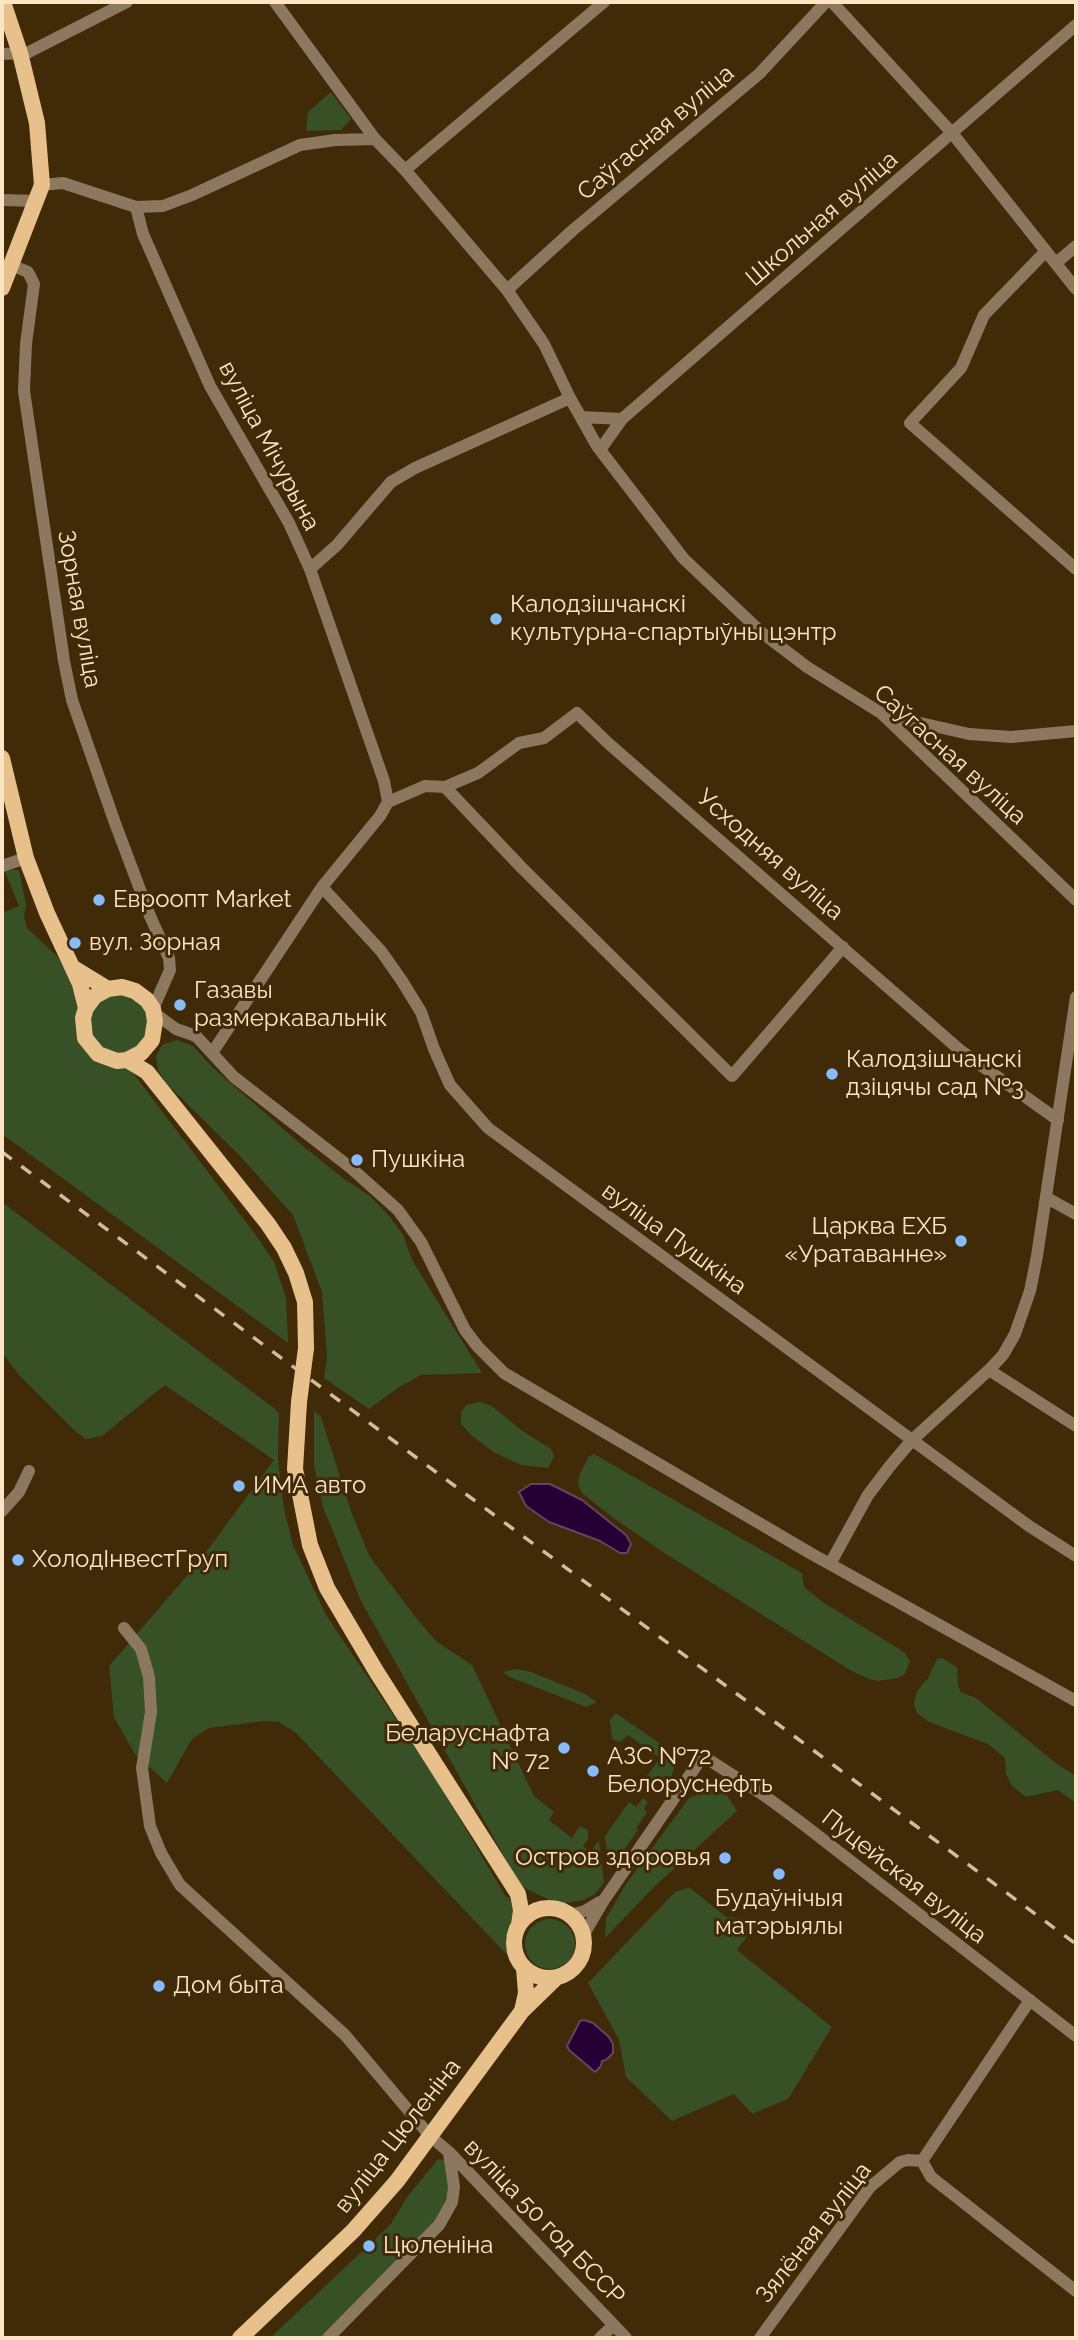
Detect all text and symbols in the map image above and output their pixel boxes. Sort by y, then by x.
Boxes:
street label: Саўгасная вуліца [572,59,740,207]
street label: Школьная вуліца [740,145,904,293]
street label: вуліца Мічурына [212,356,326,536]
street label: Зорная вуліца [51,528,107,690]
place label: Калодзішчанскі культурна-спартыўны цэнтр [510,591,837,647]
marker: Калодзішчанскі культурна-спартыўны цэнтр [488,611,504,627]
street label: Саўгасная вуліца [868,679,1032,831]
street label: Усходняя вуліца [691,783,849,927]
place label: Евроопт Market [113,886,291,914]
marker: Евроопт Market [91,892,107,908]
place label: вул. Зорная [89,929,221,957]
marker: вул. Зорная [67,935,83,951]
place label: Газавы размеркавальнік [194,977,387,1033]
marker: Газавы размеркавальнік [172,997,188,1013]
place label: Калодзішчанскі дзіцячы сад №3 [846,1046,1024,1102]
marker: Калодзішчанскі дзіцячы сад №3 [824,1066,840,1082]
place label: Пушкіна [371,1146,465,1174]
marker: Пушкіна [349,1152,365,1168]
street label: вуліца Пушкіна [596,1177,752,1301]
place label: Царква ЕХБ «Уратаванне» [785,1213,947,1269]
marker: Царква ЕХБ «Уратаванне» [953,1233,969,1249]
place label: ИМА авто [253,1472,366,1500]
marker: ИМА авто [231,1478,247,1494]
place label: ХолодІнвестГруп [32,1546,228,1574]
marker: ХолодІнвестГруп [10,1552,26,1568]
place label: Беларуснафта № 72 [385,1720,550,1776]
marker: Беларуснафта № 72 [556,1740,572,1756]
place label: АЗС №72 Белоруснефть [607,1743,773,1799]
marker: АЗС №72 Белоруснефть [585,1763,601,1779]
street label: Пуцейская вуліца [816,1804,992,1950]
place label: Остров здоровья [515,1844,711,1872]
marker: Остров здоровья [717,1850,733,1866]
marker: Будаўнічыя матэрыялы [771,1866,787,1882]
place label: Будаўнічыя матэрыялы [715,1885,843,1941]
place label: Дом быта [173,1972,284,2000]
marker: Дом быта [151,1978,167,1994]
street label: вуліца Цюленіна [329,2053,467,2219]
street label: вуліца 50 год БССР [458,2133,630,2311]
street label: Зялёная вуліца [750,2157,878,2309]
place label: Цюленіна [383,2232,493,2260]
marker: Цюленіна [361,2238,377,2254]

